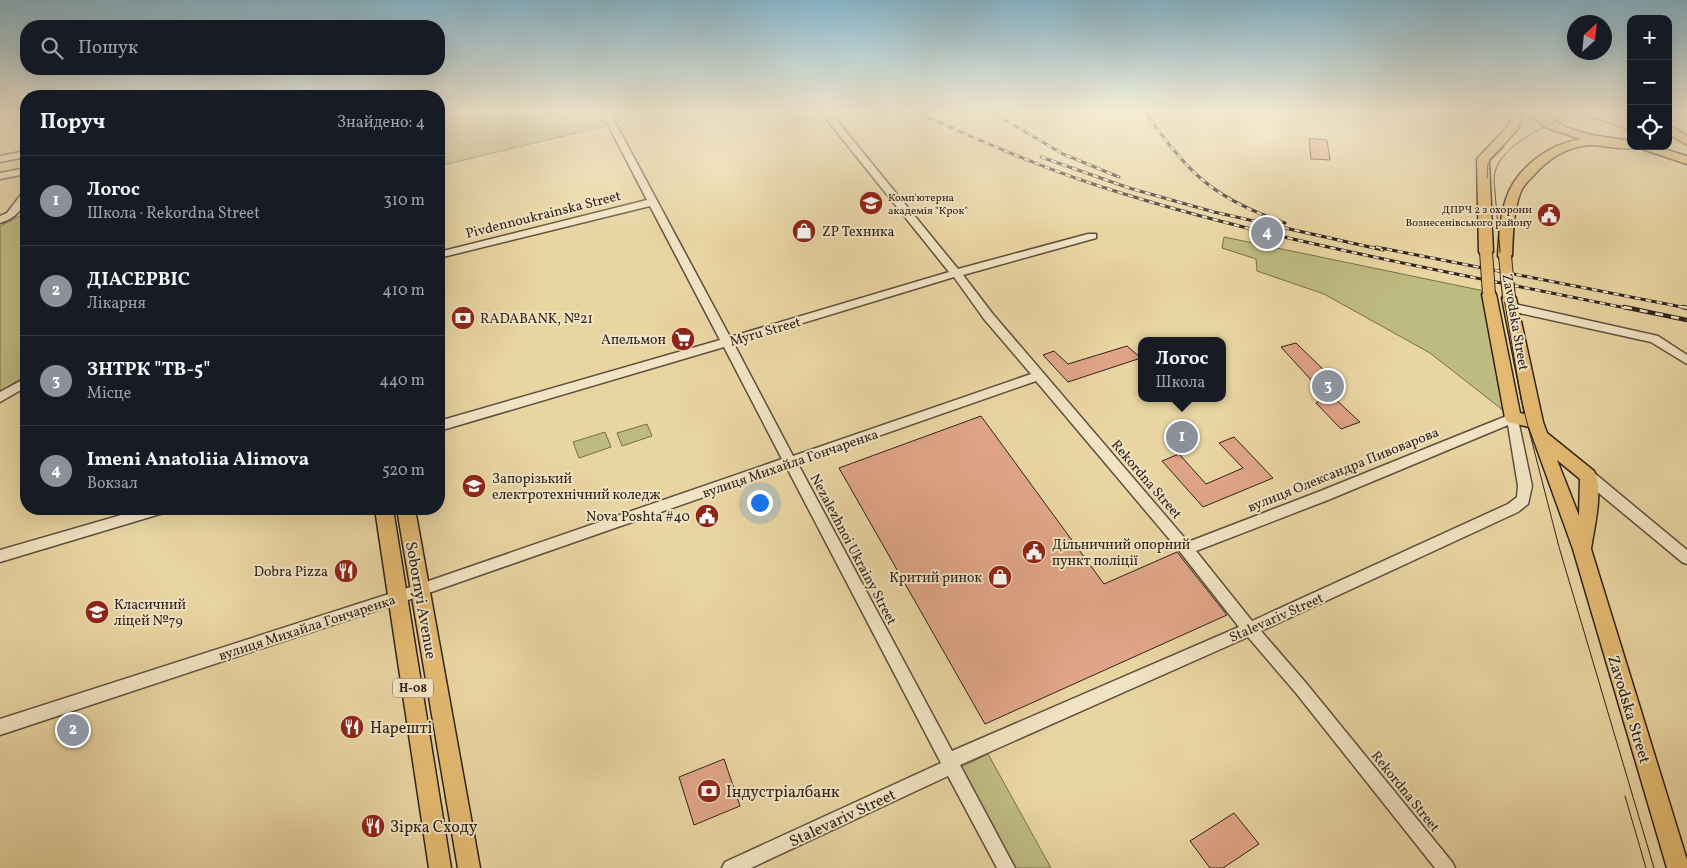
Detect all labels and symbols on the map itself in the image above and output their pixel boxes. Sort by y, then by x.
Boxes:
north arrow [1567,15,1612,60]
street label: Pivdennoukrainska Street [464,187,623,244]
school or university icon: Комп'ютерна академія "Крок" [858,190,884,216]
place label: Комп'ютерна академія "Крок" [888,191,968,219]
public building icon: ДПРЧ 2 з охорони Вознесенівського району [1536,202,1562,228]
place label: ДПРЧ 2 з охорони Вознесенівського району [1405,203,1532,231]
pin: 4 [1251,214,1283,252]
shop icon: ZP Техника [791,218,817,244]
place label: ZP Техника [822,223,894,242]
street label: Zavodska Street [1497,272,1532,372]
bank icon: RADABANK, №21 [450,305,476,331]
place label: RADABANK, №21 [480,310,593,329]
street label: Myru Street [728,313,803,352]
supermarket icon: Апельмон [670,326,696,352]
place label: Апельмон [601,331,666,350]
pin: 3 [1312,367,1344,405]
pin: 1 [1166,418,1198,456]
street label: вулиця Олександра Пивоварова [1245,423,1442,518]
street label: вулиця Михайла Гончаренка [700,425,881,504]
street label: Rekordna Street [1106,436,1186,524]
place label: Запорізький електротехнічний коледж [492,470,661,505]
street label: Nezalezhnoi Ukrainy Street [805,471,901,629]
school or university icon: Запорізький електротехнічний коледж [461,473,487,499]
your location [747,490,773,516]
public building icon: Nova Poshta #40 [694,503,720,529]
place label: Nova Poshta #40 [586,508,690,527]
place label: Дільничний опорний пункт поліції [1052,536,1191,571]
public building icon: Дільничний опорний пункт поліції [1021,539,1047,565]
street label: Sobornyi Avenue [399,540,441,661]
restaurant icon: Dobra Pizza [333,558,359,584]
place label: Dobra Pizza [254,563,328,582]
shop icon: Критий ринок [987,564,1013,590]
place label: Критий ринок [889,569,983,588]
street label: Stalevariv Street [1227,589,1327,648]
street label: вулиця Михайла Гончаренка [217,591,398,666]
place label: Класичний ліцей №79 [114,596,186,631]
school or university icon: Класичний ліцей №79 [84,599,110,625]
street label: Zavodska Street [1601,653,1655,767]
road number: Н-08 [393,678,433,698]
pin: 2 [57,711,89,749]
restaurant icon: Нарешті [339,714,365,740]
place label: Нарешті [370,718,433,740]
street label: Rekordna Street [1366,747,1444,837]
bank icon: Індустріалбанк [696,778,722,804]
place label: Індустріалбанк [726,782,840,804]
street label: Stalevariv Street [786,784,900,853]
restaurant icon: Зірка Сходу [360,813,386,839]
place label: Зірка Сходу [390,817,478,839]

